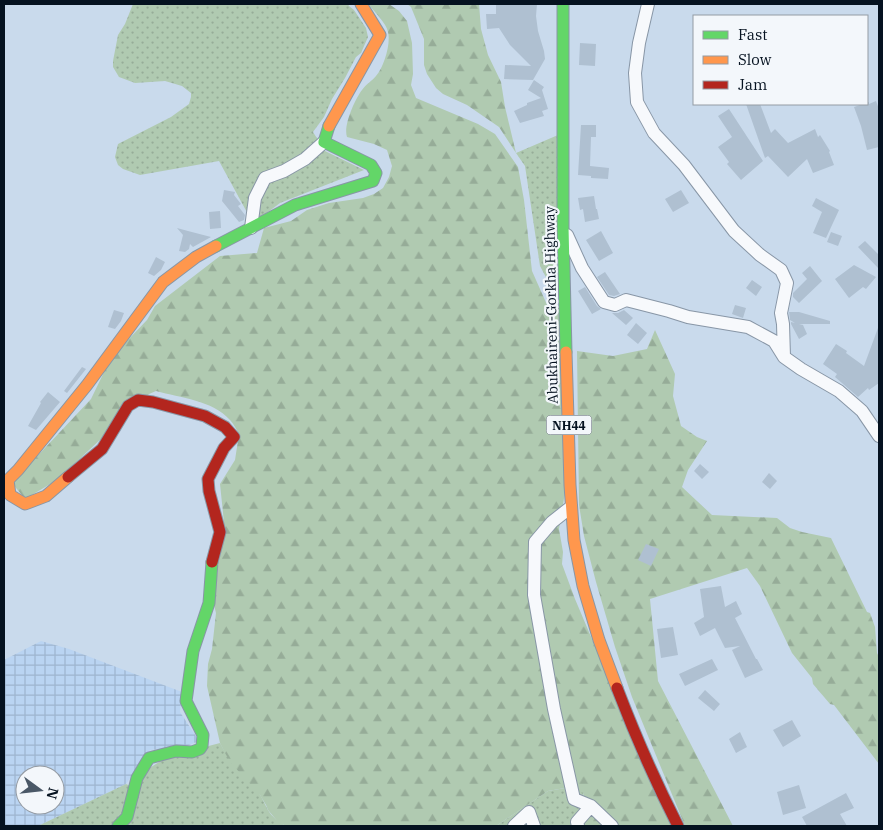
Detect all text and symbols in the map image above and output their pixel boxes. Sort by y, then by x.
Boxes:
legend [693,15,868,105]
text: Fast [738,25,768,44]
text: Slow [738,50,772,69]
text: Jam [738,75,767,94]
street label: Abukhaireni-Gorkha Highway [540,205,562,404]
road number: NH44 [546,416,592,434]
north arrow [15,765,65,815]
text: N [42,786,63,801]

